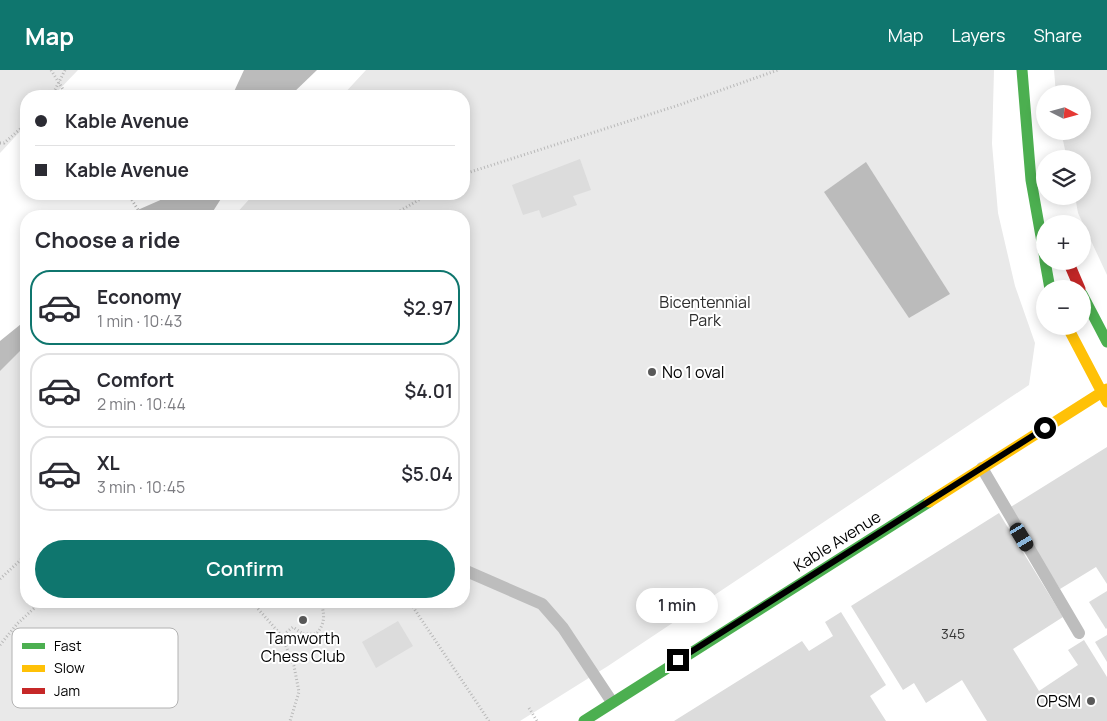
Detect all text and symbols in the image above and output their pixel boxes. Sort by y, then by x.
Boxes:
text: Map [25,19,74,52]
text: Map [888,23,923,47]
text: Layers [951,23,1005,47]
text: Share [1033,23,1082,47]
north arrow [1036,85,1091,140]
map controls [1036,85,1091,335]
text: Kable Avenue [65,108,189,134]
button: layers [1036,150,1091,205]
text: Kable Avenue [65,157,189,183]
button: + [1036,215,1091,270]
text: Choose a ride [35,225,180,255]
button: − [1036,280,1091,335]
text: Economy [97,284,181,310]
icon: car [37,285,82,330]
park label: Bicentennial Park [659,291,751,331]
text: $2.97 [403,295,453,321]
text: 1 min · 10:43 [97,310,182,332]
place label: No 1 oval [662,361,724,383]
marker: No 1 oval [646,366,658,378]
text: Comfort [97,367,174,393]
icon: car [37,368,82,413]
text: $4.01 [405,378,453,404]
text: 2 min · 10:44 [97,393,186,415]
route start [1034,417,1056,439]
text: XL [97,450,120,476]
icon: car [37,451,82,496]
text: $5.04 [401,461,453,487]
text: 3 min · 10:45 [97,476,185,498]
street label: Kable Avenue [789,505,885,577]
car [1007,520,1036,554]
button: Confirm [35,540,455,598]
callout: 1 min [637,588,719,622]
text: 1 min [658,594,696,616]
marker: Tamworth Chess Club [297,614,309,626]
house number: 345 [941,624,965,643]
place label: Tamworth Chess Club [261,627,345,667]
legend [12,628,178,708]
text: Fast [54,636,82,655]
route end [667,649,689,671]
text: Slow [54,658,85,677]
text: Jam [54,681,80,700]
place label: OPSM [1036,690,1081,712]
marker: OPSM [1085,695,1097,707]

